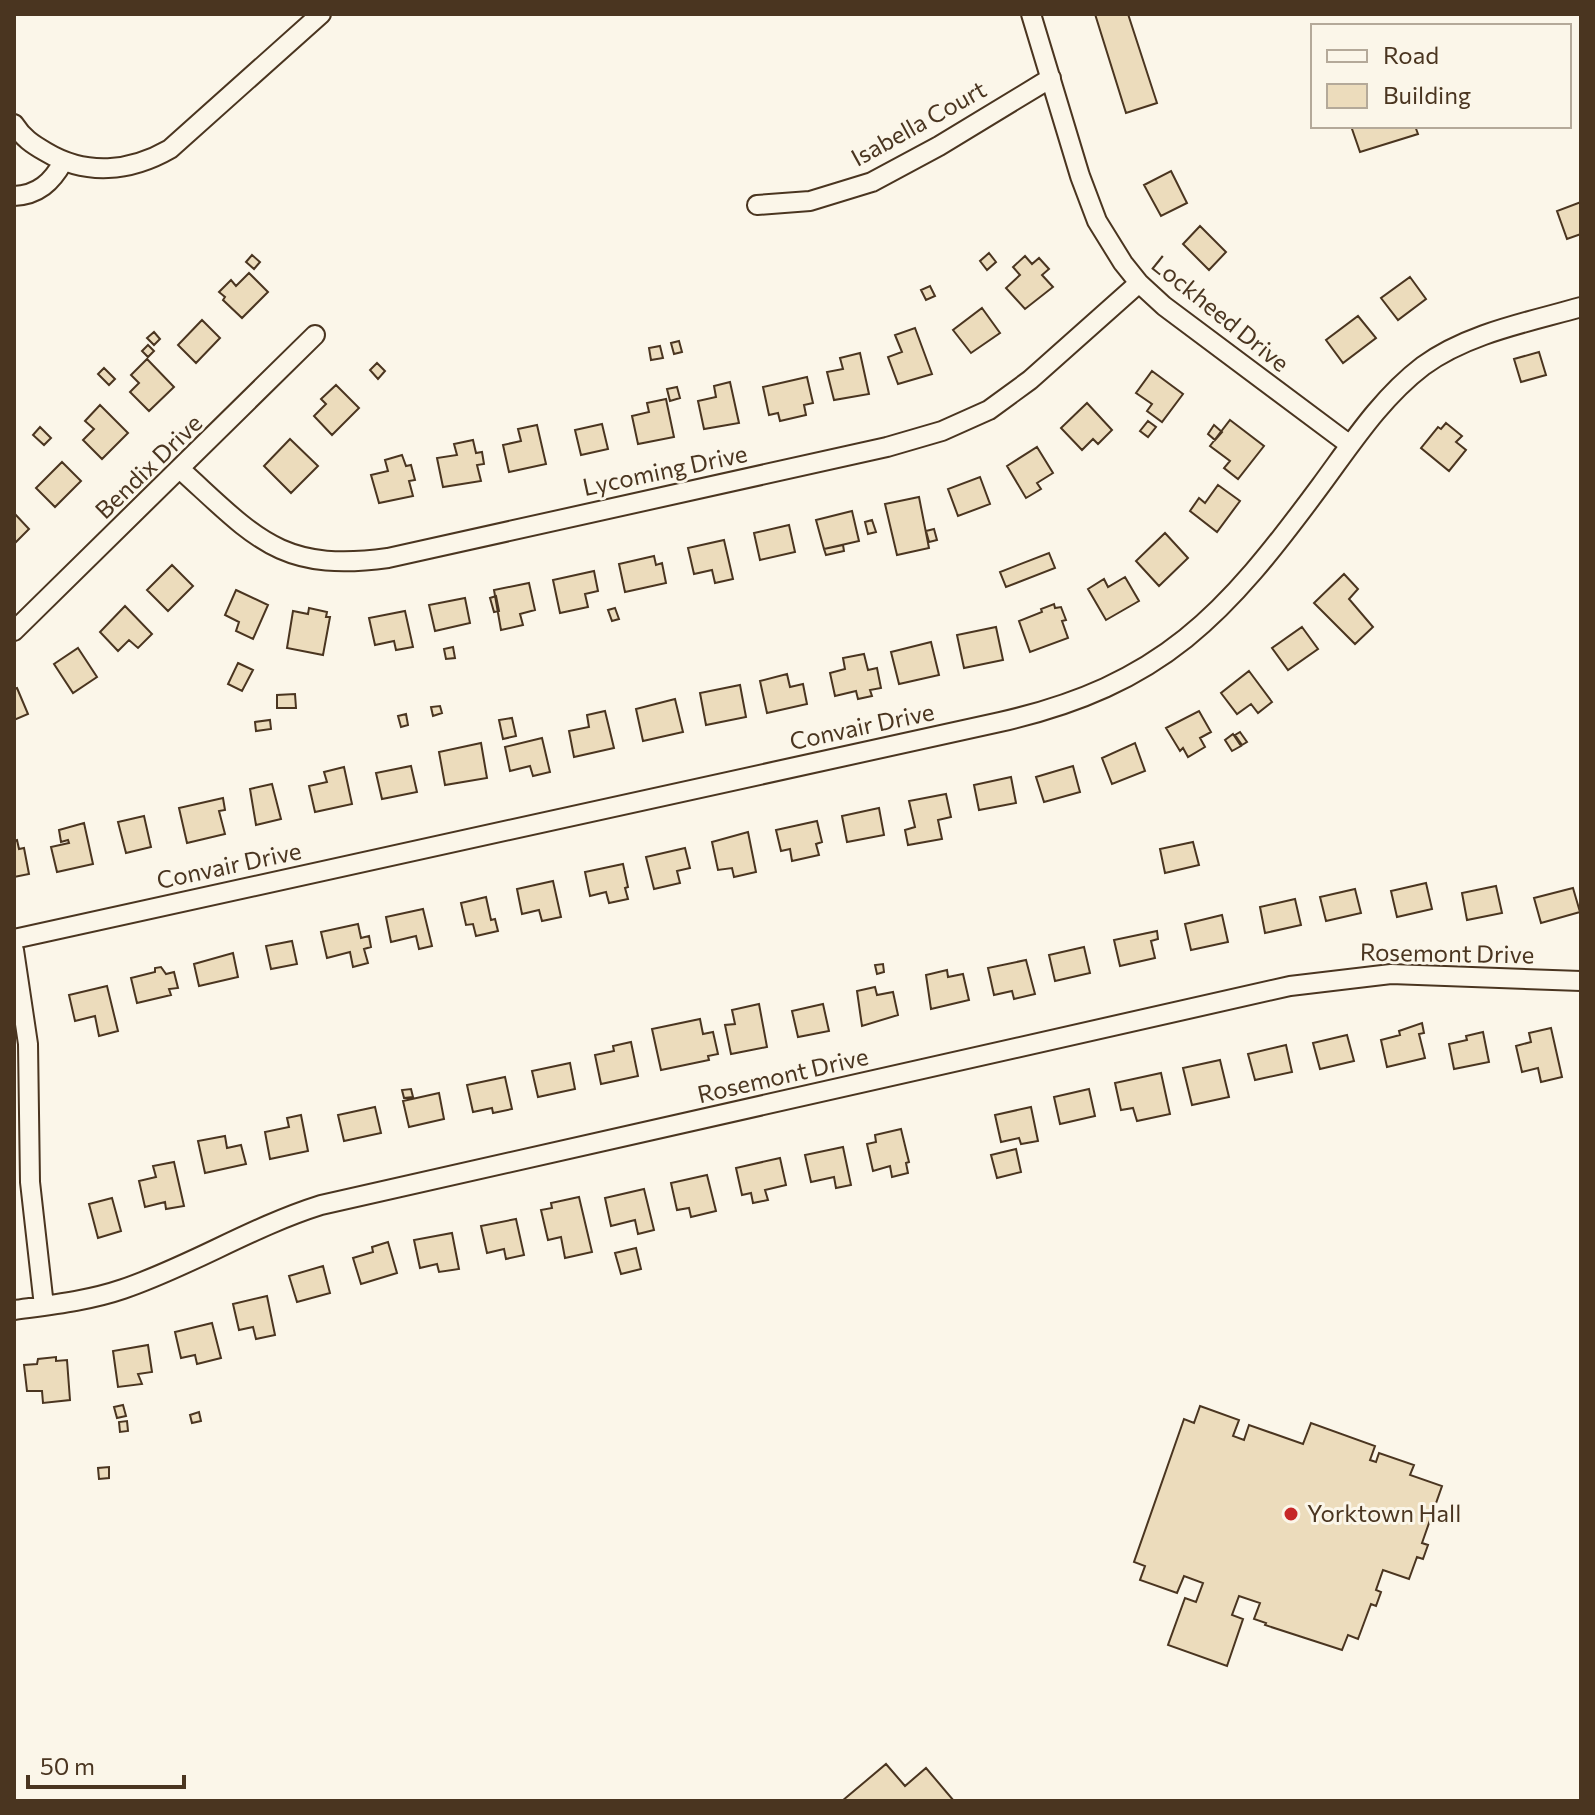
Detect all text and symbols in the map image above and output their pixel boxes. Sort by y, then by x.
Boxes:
legend [1311,24,1571,128]
text: Road [1383,40,1439,69]
street label: Isabella Court [846,74,991,172]
text: Building [1383,80,1471,109]
street label: Lockheed Drive [1146,249,1296,377]
street label: Bendix Drive [89,408,207,524]
street label: Lycoming Drive [580,438,750,501]
street label: Convair Drive [787,696,937,755]
street label: Convair Drive [154,835,304,894]
street label: Rosemont Drive [1360,936,1534,969]
street label: Rosemont Drive [694,1041,871,1108]
place label: Yorktown Hall [1307,1498,1461,1527]
marker: Yorktown Hall [1282,1505,1300,1523]
scale bar [28,1739,184,1789]
text: 50 m [40,1751,95,1780]

